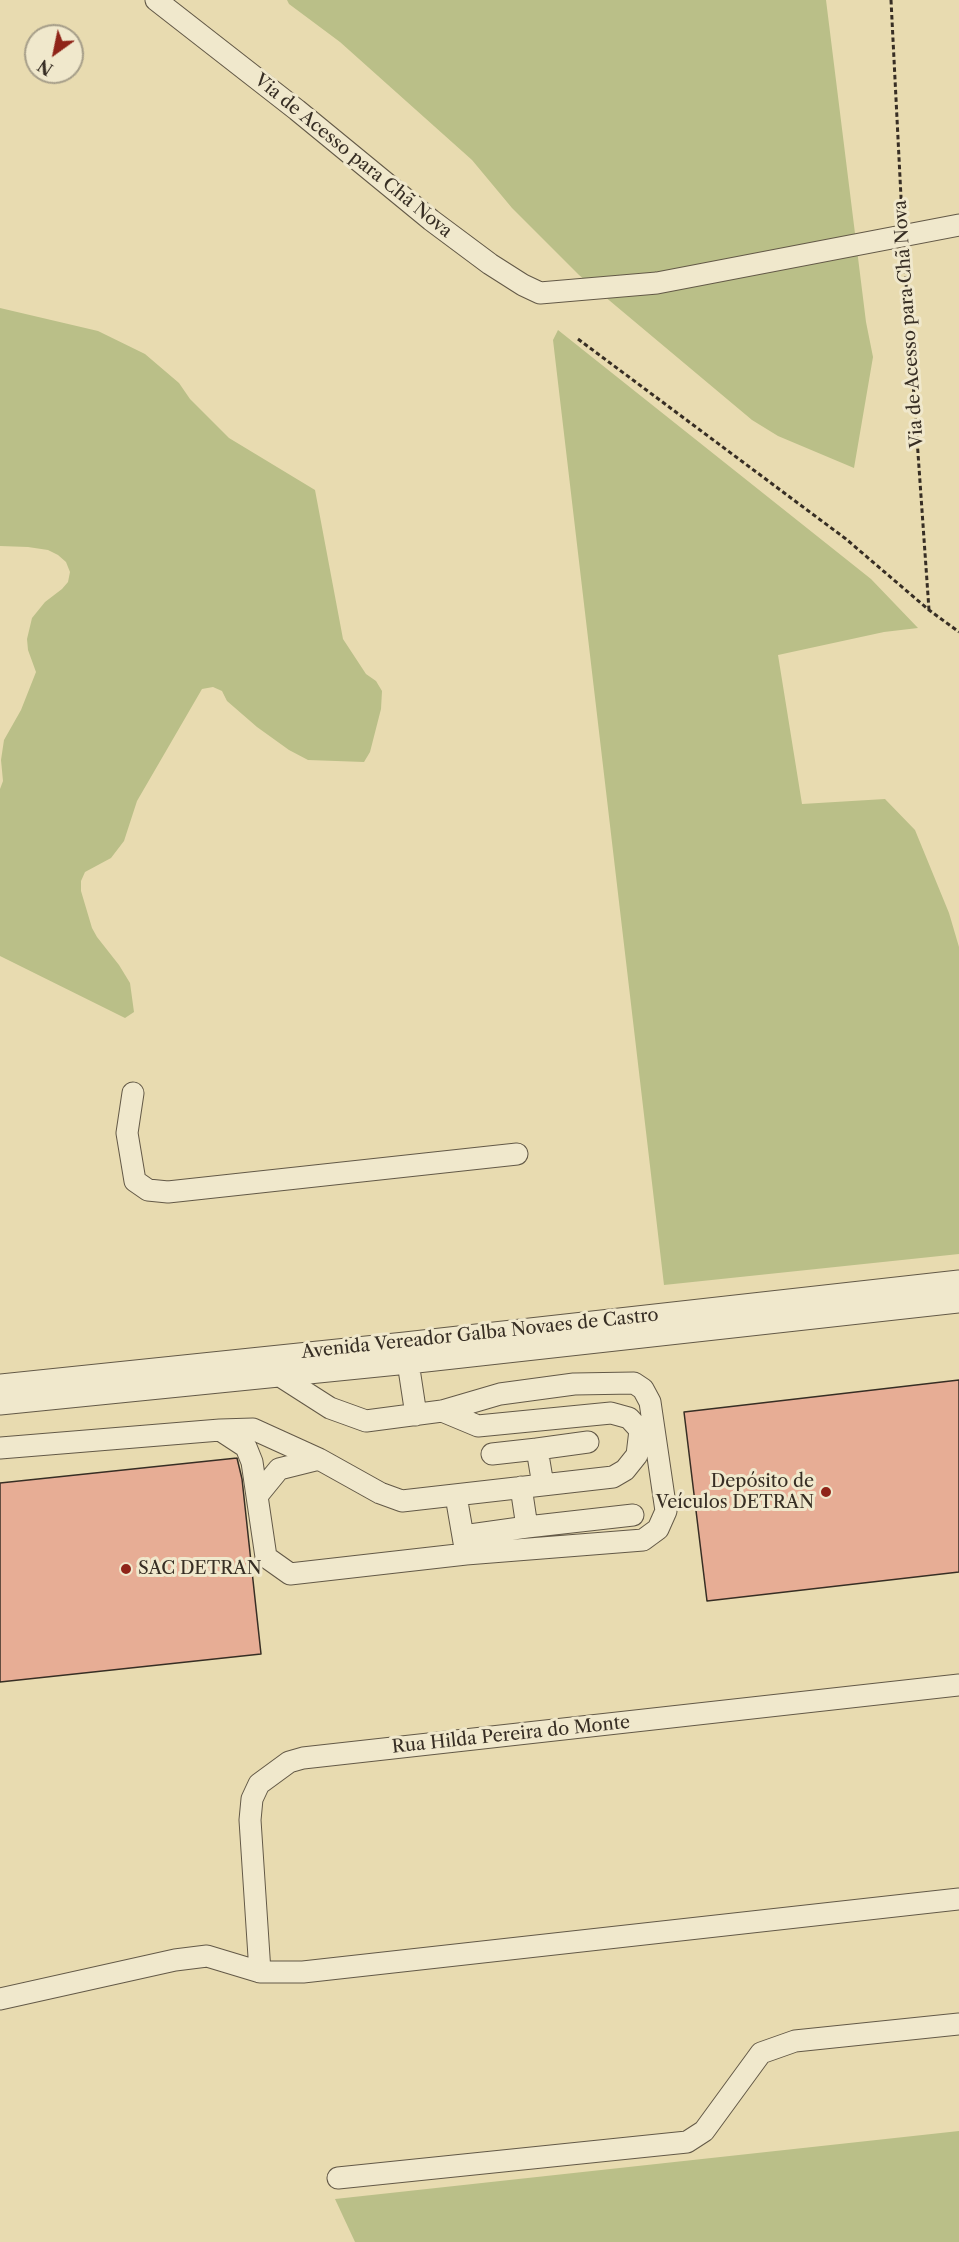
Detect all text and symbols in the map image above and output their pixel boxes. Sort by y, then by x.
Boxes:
north arrow [24,24,84,84]
text: N [34,55,57,80]
street label: Via de Acesso para Chã Nova [250,70,456,242]
street label: Via de Acesso para Chã Nova [890,199,928,449]
street label: Avenida Vereador Galba Novaes de Castro [300,1305,660,1363]
place label: Depósito de Veículos DETRAN [656,1471,814,1514]
marker: Depósito de Veículos DETRAN [819,1485,833,1499]
place label: SAC DETRAN [138,1558,262,1580]
marker: SAC DETRAN [119,1562,133,1576]
street label: Rua Hilda Pereira do Monte [391,1712,631,1758]

